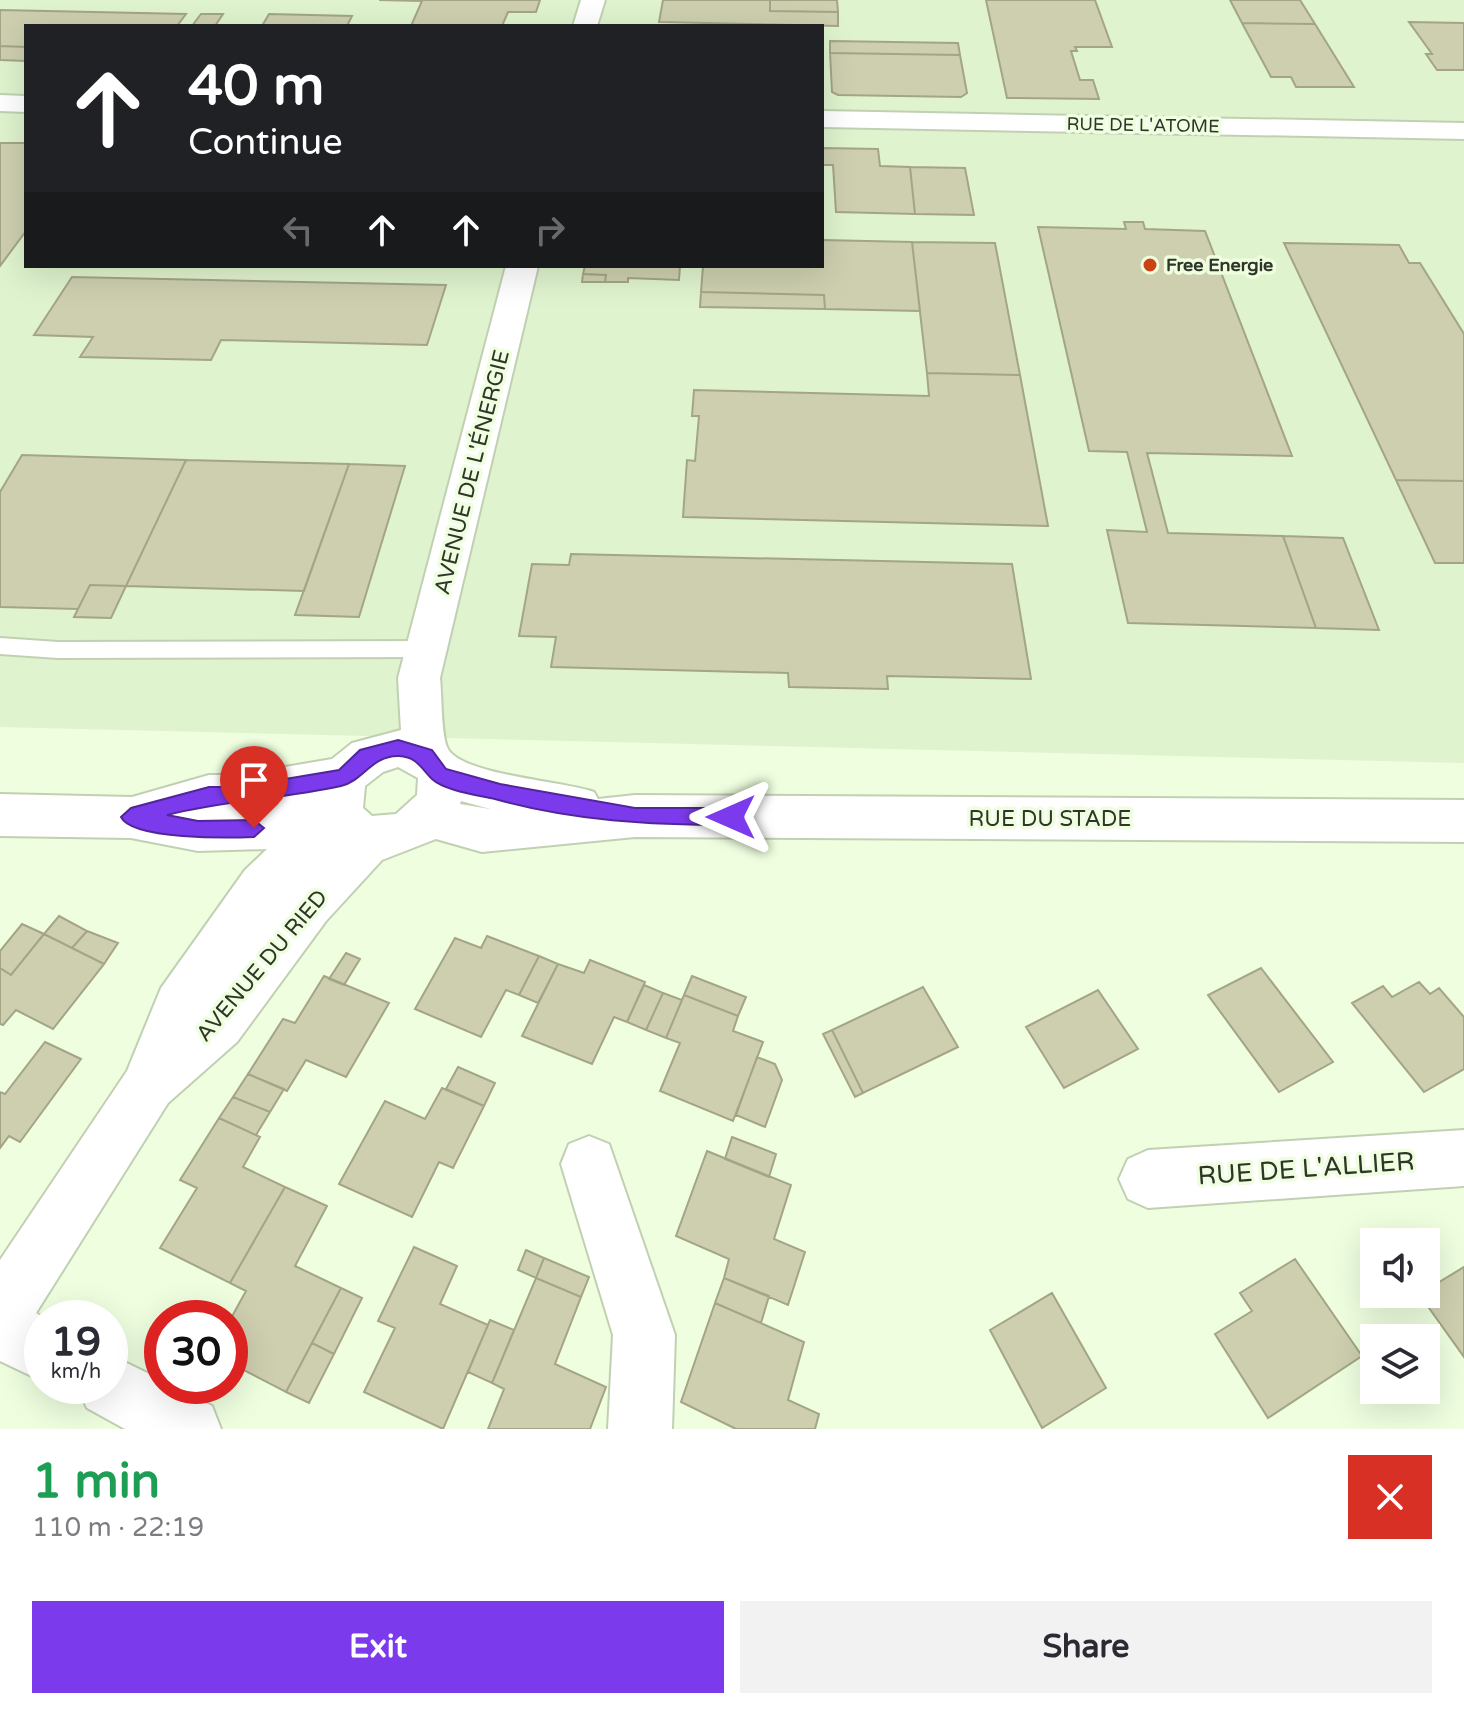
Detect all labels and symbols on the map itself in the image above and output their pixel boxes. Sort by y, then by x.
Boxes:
street label: RUE DE L'ATOME [1066,113,1220,137]
place label: Free Energie [1166,254,1273,276]
marker: Free Energie [1141,256,1159,274]
street label: AVENUE DE L'ÉNERGIE [428,347,515,597]
pin [220,746,288,828]
position arrow [689,775,773,859]
street label: RUE DU STADE [969,806,1131,832]
street label: AVENUE DU RIED [191,884,333,1047]
street label: RUE DE L'ALLIER [1197,1145,1415,1192]
speed limit sign: 30 [144,1300,248,1404]

